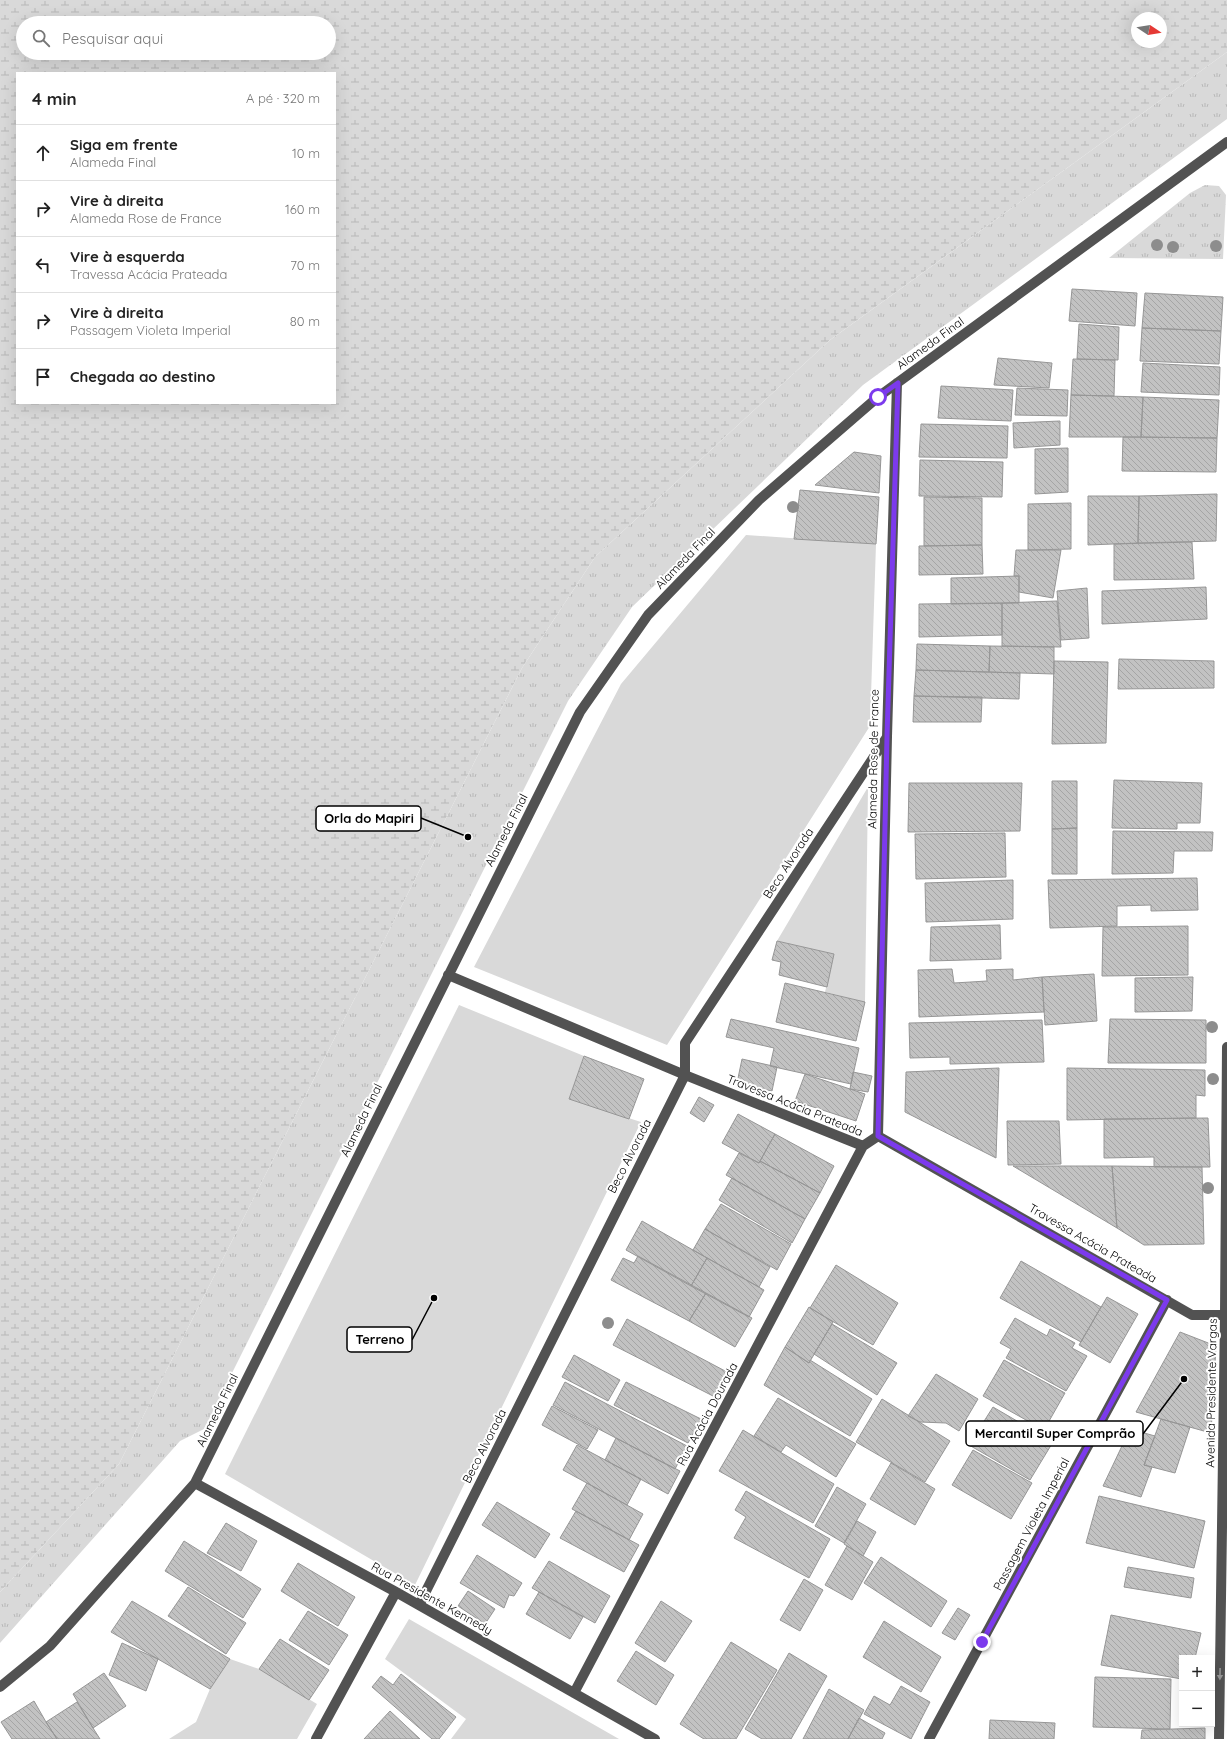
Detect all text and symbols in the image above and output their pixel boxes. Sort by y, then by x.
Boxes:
north arrow [1131,12,1167,48]
search box [16,16,336,60]
icon: search [30,27,52,49]
text: Pesquisar aqui [62,29,163,48]
text: 4 min [32,88,77,109]
text: A pé · 320 m [246,90,320,106]
text: Siga em frente [70,135,178,154]
icon: ahead [32,142,54,164]
text: 10 m [292,145,320,161]
text: Alameda Final [70,154,156,170]
text: Vire à direita [70,191,164,210]
icon: right [32,198,54,220]
text: 160 m [285,201,320,217]
text: Alameda Rose de France [70,210,222,226]
text: Vire à esquerda [70,247,185,266]
icon: left [32,254,54,276]
text: 70 m [290,257,320,273]
text: Travessa Acácia Prateada [70,266,227,282]
text: Vire à direita [70,303,164,322]
icon: right [32,310,54,332]
text: 80 m [290,313,320,329]
street label: Alameda Final [893,314,967,372]
text: Passagem Violeta Imperial [70,322,231,338]
icon: arrive [32,366,54,388]
text: Chegada ao destino [70,367,215,386]
route start [869,388,887,406]
street label: Alameda Final [652,524,718,592]
street label: Alameda Rose de France [864,689,882,829]
street label: Alameda Final [481,791,531,869]
callout: Orla do Mapiri [316,806,421,831]
text: Orla do Mapiri [324,810,414,826]
street label: Beco Alvorada [760,825,816,901]
street label: Travessa Acácia Prateada [725,1071,865,1139]
street label: Alameda Final [337,1081,385,1159]
street label: Beco Alvorada [604,1116,654,1196]
street label: Travessa Acácia Prateada [1026,1200,1160,1286]
street label: Avenida Presidente Vargas [1202,1318,1220,1468]
callout: Terreno [347,1327,412,1352]
text: Terreno [356,1331,404,1347]
street label: Rua Acácia Dourada [673,1360,741,1468]
street label: Alameda Final [193,1371,241,1449]
street label: Beco Alvorada [459,1406,509,1486]
callout: Mercantil Super Comprão [966,1421,1143,1446]
text: Mercantil Super Comprão [975,1425,1135,1441]
street label: Passagem Violeta Imperial [990,1455,1072,1593]
street label: Rua Presidente Kennedy [369,1558,495,1638]
route end [973,1633,991,1651]
map controls [1179,1655,1215,1727]
button: + [1179,1655,1215,1691]
one-way arrow [1217,1668,1223,1681]
button: − [1179,1691,1215,1727]

